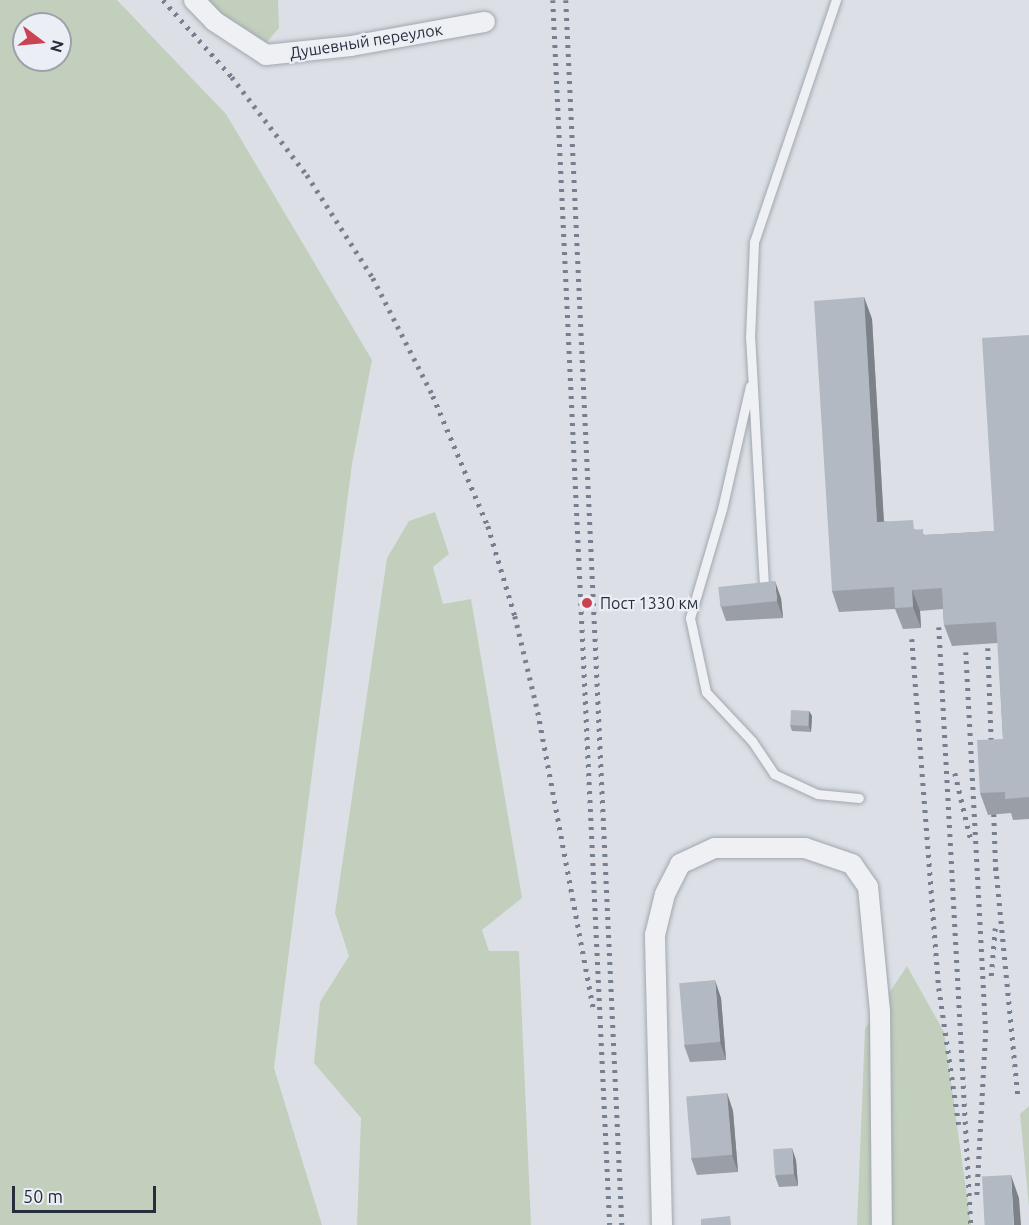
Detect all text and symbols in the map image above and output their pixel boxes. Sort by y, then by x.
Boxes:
north arrow [12,12,72,72]
street label: Душевный переулок [288,19,444,63]
text: N [47,38,68,55]
place label: Пост 1330 км [600,593,698,613]
marker: Пост 1330 км [578,594,596,612]
scale bar [15,1174,159,1212]
text: 50 m [23,1186,63,1206]

